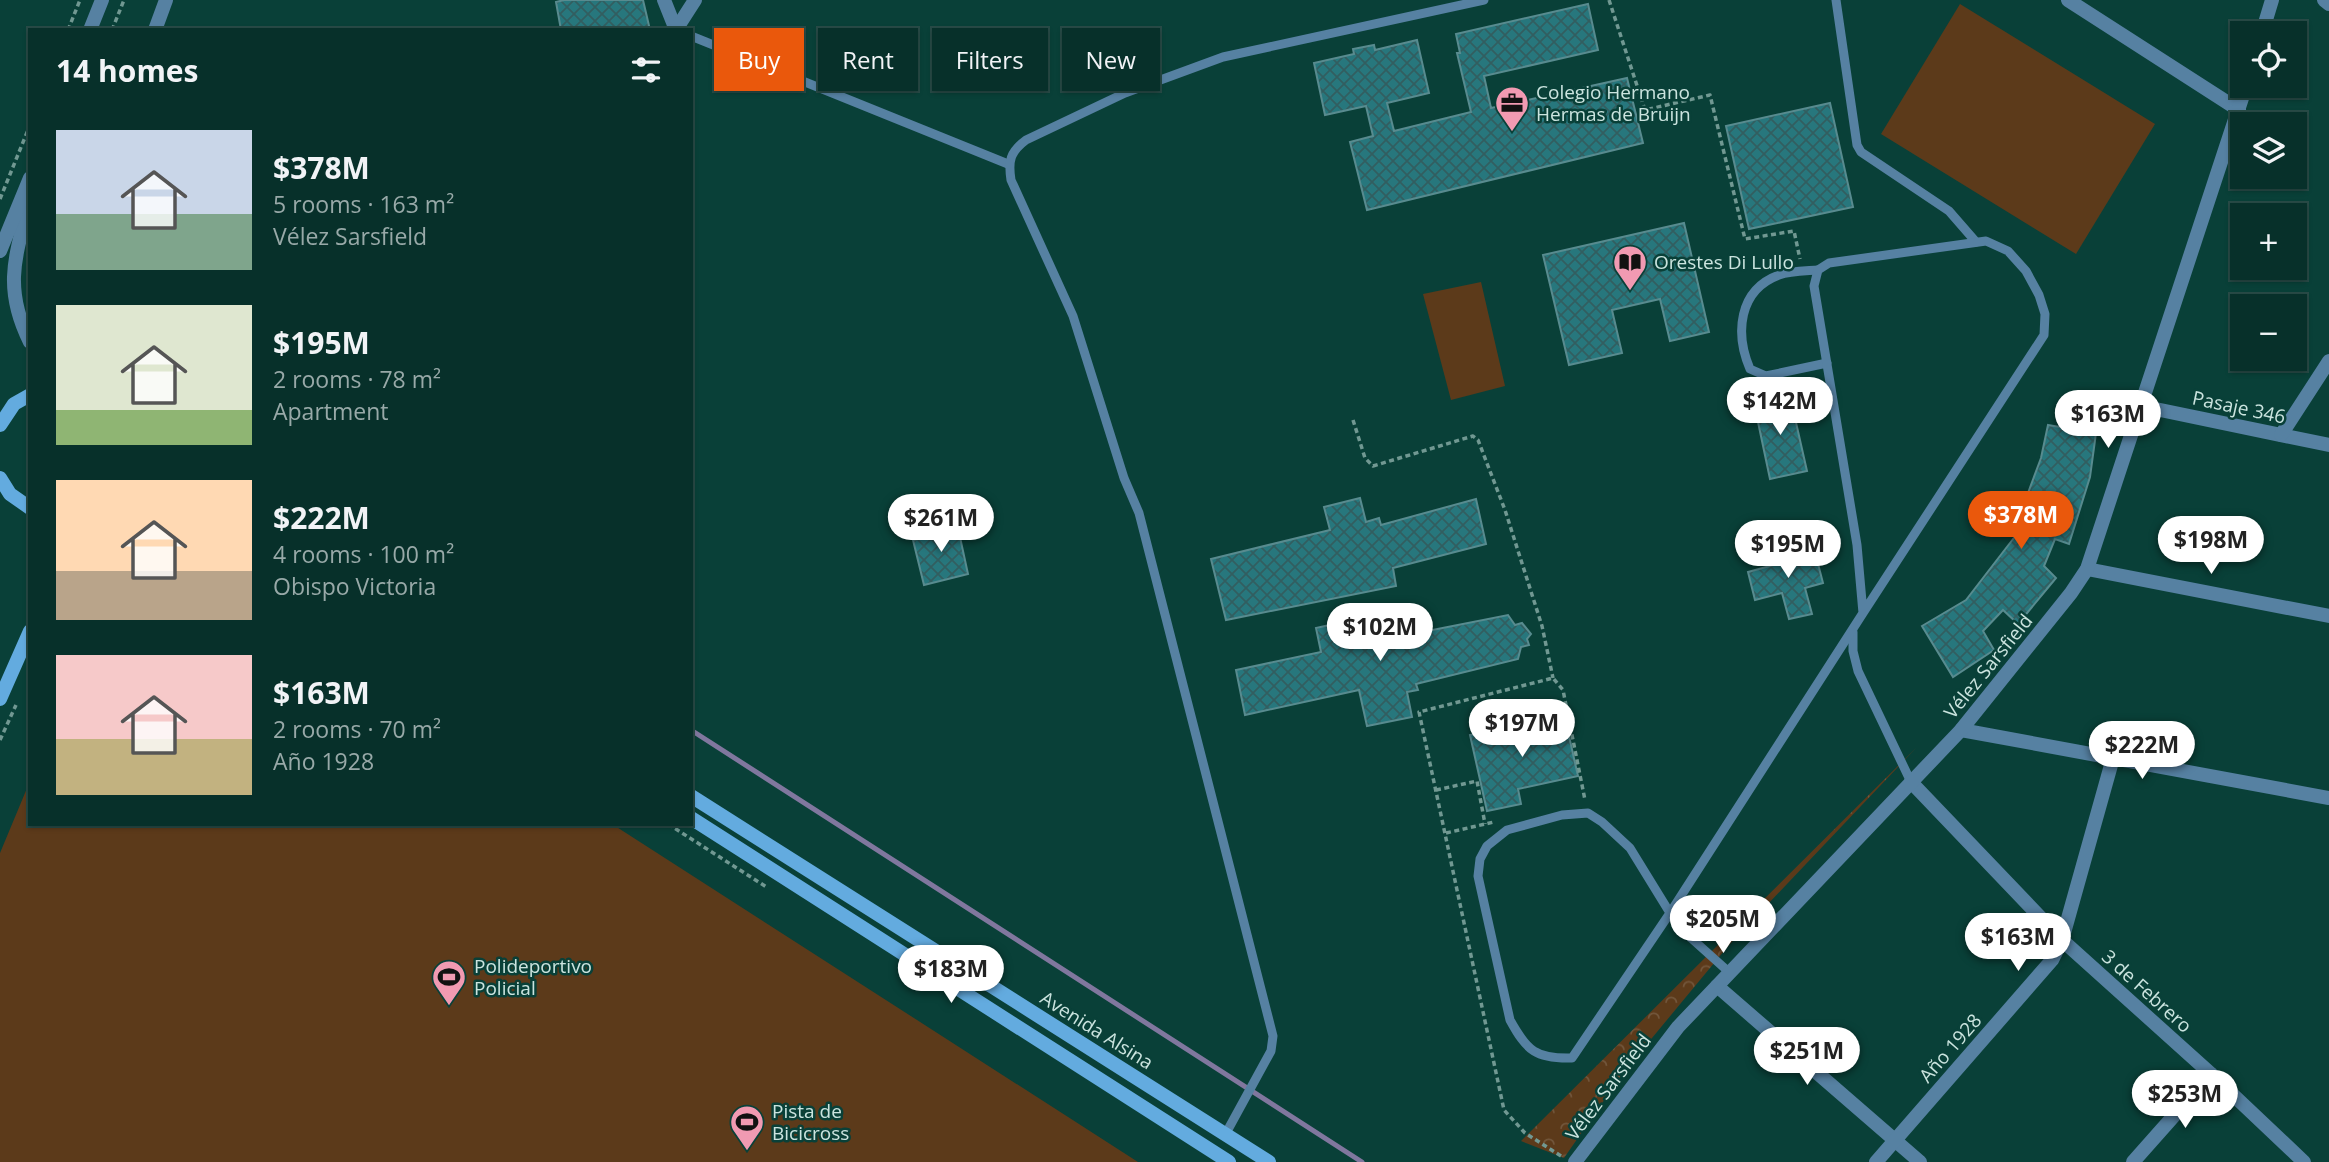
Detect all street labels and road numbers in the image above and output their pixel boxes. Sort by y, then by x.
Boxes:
street label: Pasaje 346 [2190,384,2288,430]
street label: Vélez Sarsfield [1938,608,2038,724]
street label: 3 de Febrero [2096,944,2198,1038]
street label: Avenida Alsina [1036,985,1158,1075]
street label: Año 1928 [1913,1008,1987,1088]
street label: Vélez Sarsfield [1559,1028,1657,1146]

